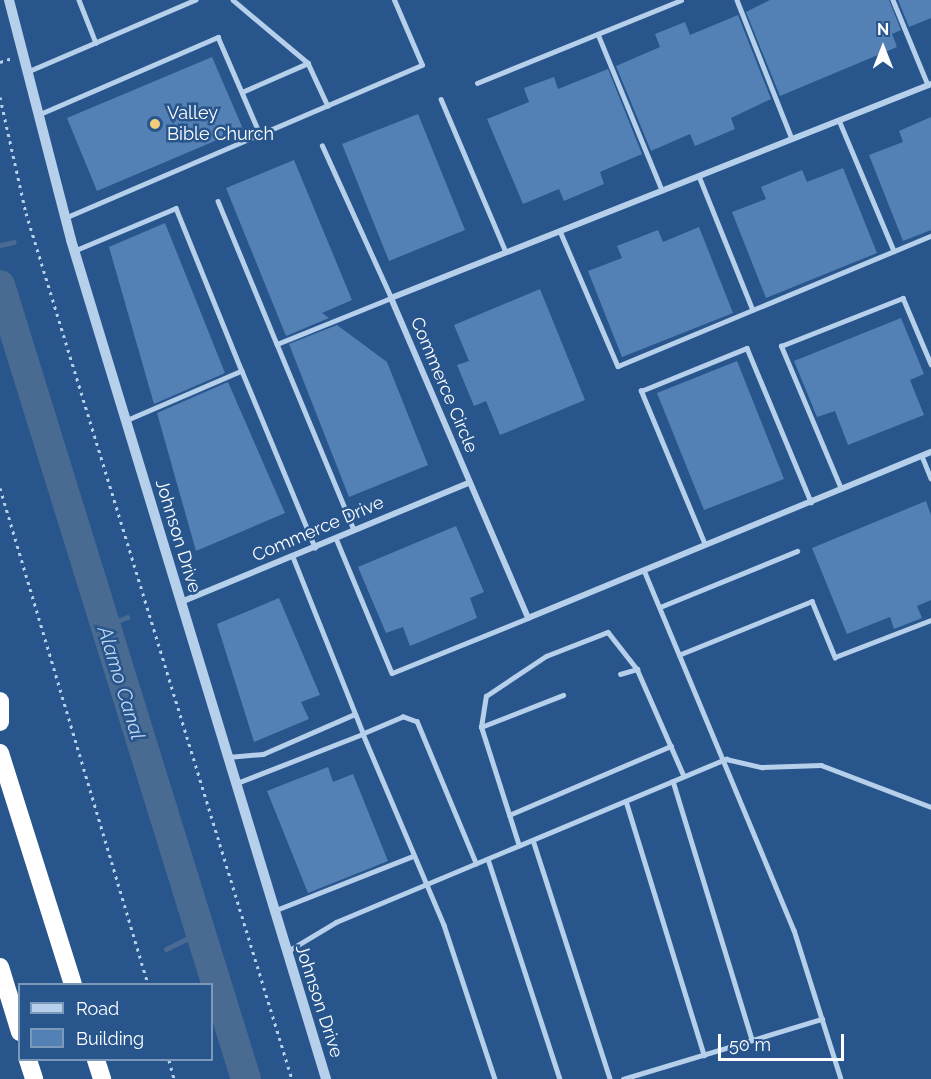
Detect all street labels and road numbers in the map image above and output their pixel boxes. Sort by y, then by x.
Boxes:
street label: Commerce Circle [406,314,482,456]
street label: Johnson Drive [150,477,206,595]
street label: Commerce Drive [249,492,387,566]
street label: Johnson Drive [291,942,347,1060]

